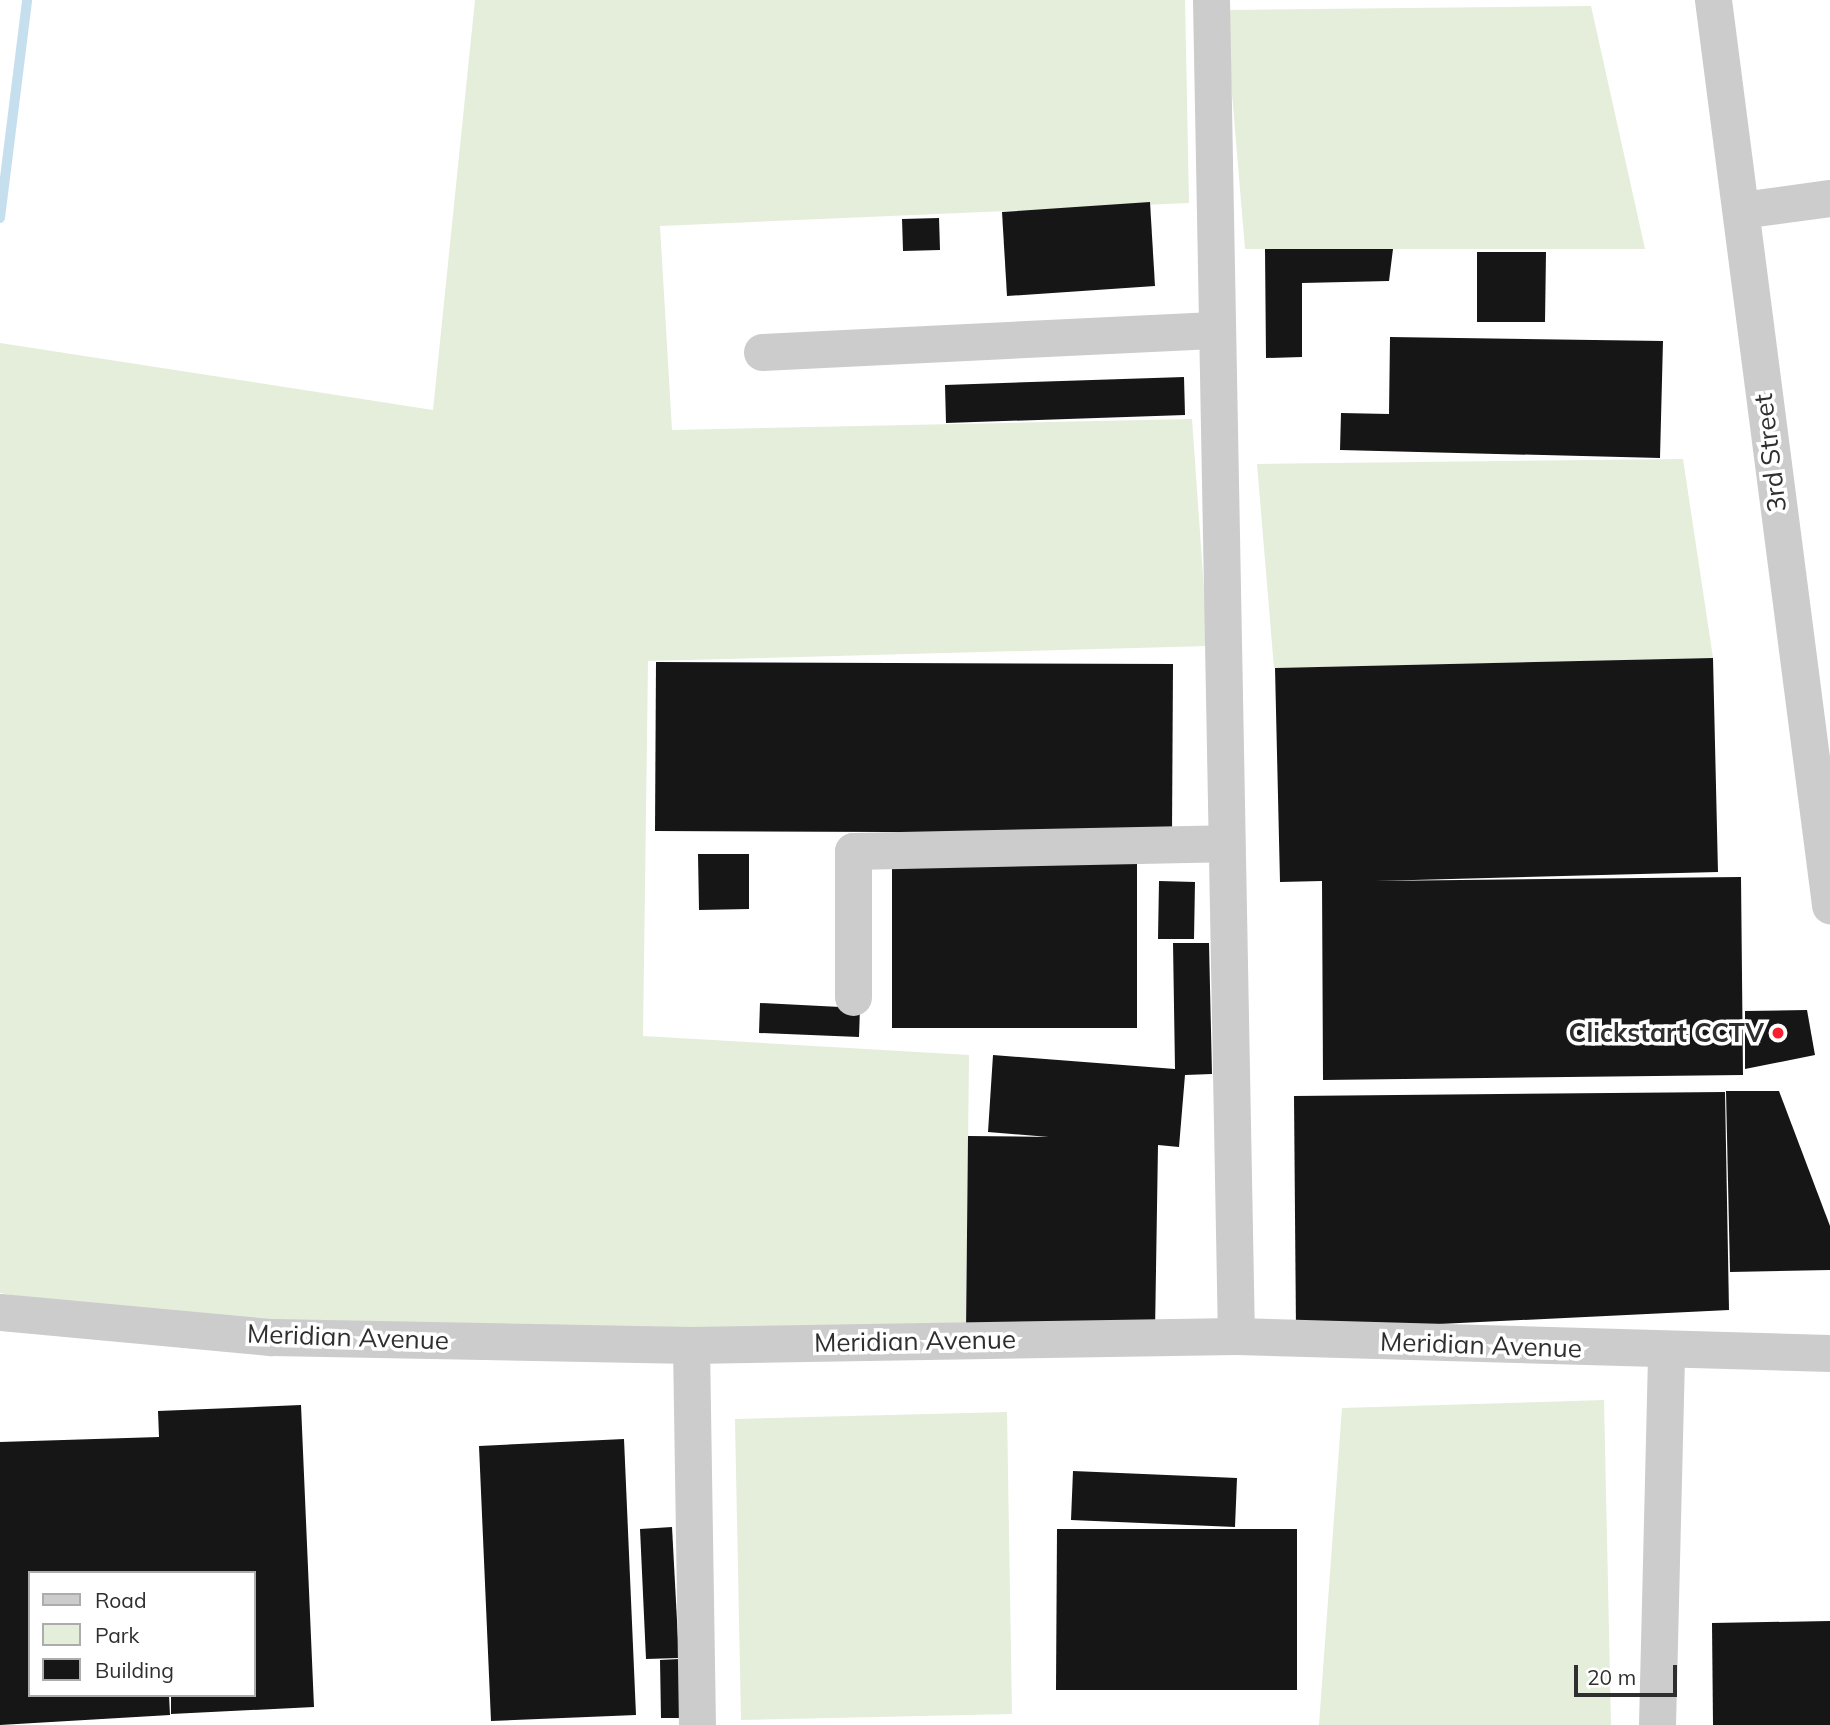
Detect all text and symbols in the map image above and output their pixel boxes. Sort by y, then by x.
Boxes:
street label: 3rd Street [1747,392,1793,514]
place label: Clickstart CCTV [1569,1017,1764,1049]
marker: Clickstart CCTV [1770,1025,1786,1041]
street label: Meridian Avenue [246,1318,450,1356]
street label: Meridian Avenue [814,1324,1016,1358]
street label: Meridian Avenue [1379,1326,1583,1364]
legend [28,1571,256,1697]
text: Road [95,1587,146,1613]
text: Park [95,1622,139,1648]
scale bar [1578,1652,1681,1696]
text: Building [95,1657,174,1683]
text: 20 m [1587,1664,1636,1690]

